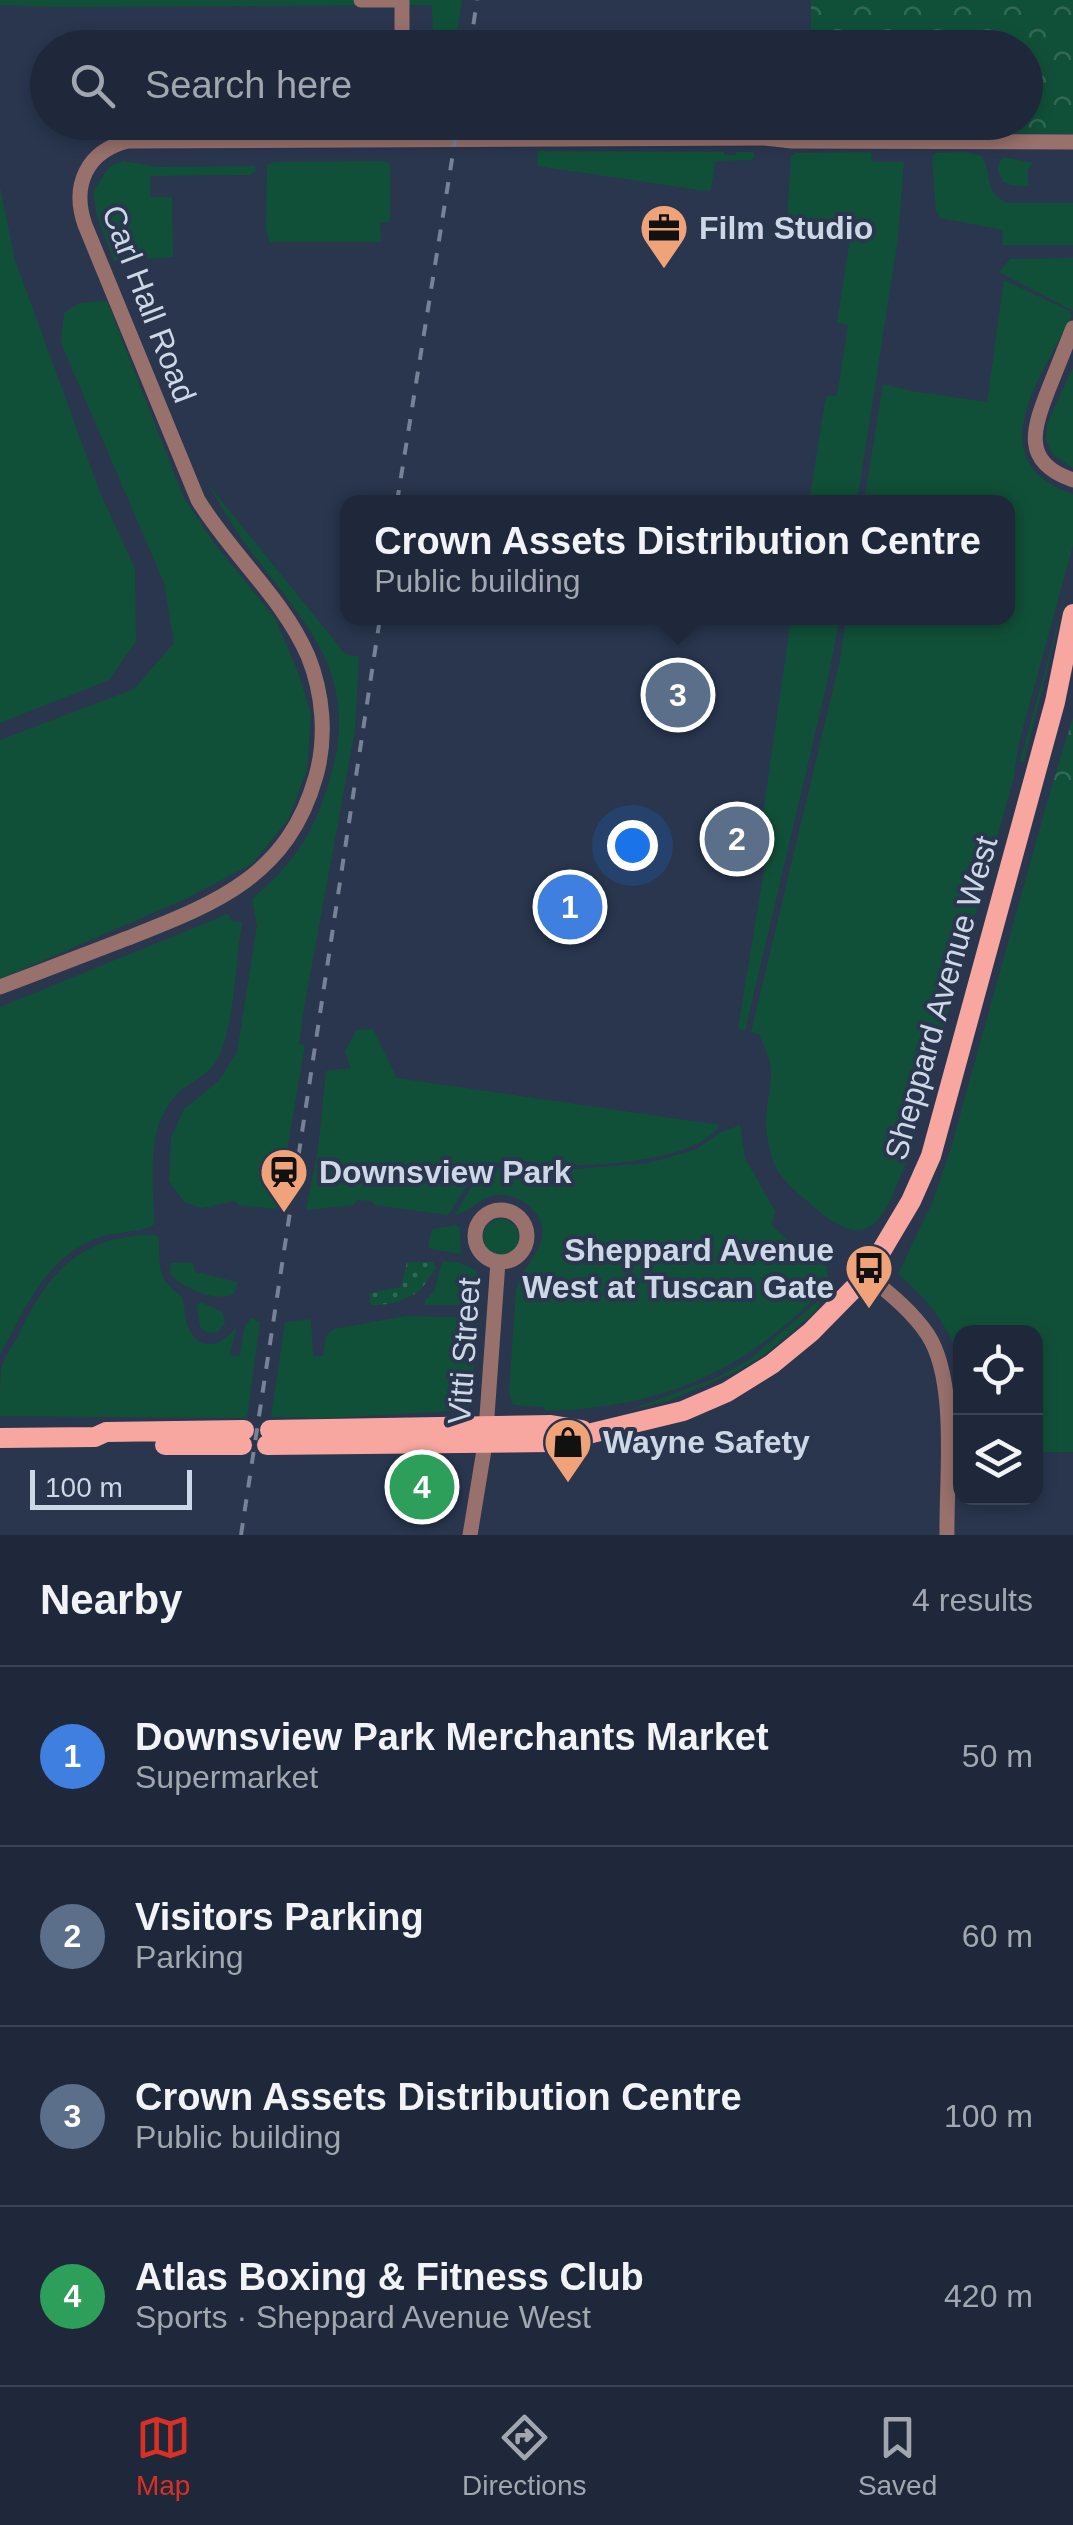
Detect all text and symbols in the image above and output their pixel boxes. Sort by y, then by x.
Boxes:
search box [30,30,1043,140]
icon: search [65,58,120,113]
text: Search here [145,64,352,106]
street label: Carl Hall Road [95,200,203,408]
office icon: Film Studio [638,202,690,270]
place label: Film Studio [699,210,873,246]
popup [340,495,1015,625]
text: Crown Assets Distribution Centre [374,520,981,562]
text: Public building [374,563,581,599]
pin: 3 [646,658,710,732]
pin: 2 [704,802,770,876]
your location [607,820,658,871]
street label: Sheppard Avenue West [878,832,1005,1164]
pin: 1 [538,870,602,944]
station icon: Downsview Park [258,1146,310,1214]
place label: Downsview Park [319,1154,572,1190]
place label: Sheppard Avenue West at Tuscan Gate [522,1232,834,1305]
bus stop icon: Sheppard Avenue West at Tuscan Gate [843,1242,895,1310]
street label: Vitti Street [441,1276,487,1426]
map controls [953,1325,1043,1505]
button: locate [953,1325,1043,1415]
button: layers [953,1415,1043,1505]
shop icon: Wayne Safety [542,1416,594,1484]
place label: Wayne Safety [603,1424,810,1460]
pin: 4 [390,1450,454,1524]
scale bar [30,1465,192,1510]
text: 100 m [45,1472,123,1503]
text: Nearby [40,1576,182,1623]
text: 4 results [912,1582,1033,1618]
text: Downsview Park Merchants Market [135,1716,769,1758]
text: 1 [64,1738,81,1774]
text: 50 m [962,1738,1033,1774]
text: Supermarket [135,1759,318,1795]
text: Visitors Parking [135,1896,424,1938]
text: 2 [64,1918,81,1954]
text: 60 m [962,1918,1033,1954]
text: Parking [135,1939,244,1975]
text: Crown Assets Distribution Centre [135,2076,742,2118]
text: 3 [64,2098,81,2134]
text: 100 m [944,2098,1033,2134]
text: Public building [135,2119,341,2155]
text: Atlas Boxing & Fitness Club [135,2256,644,2298]
text: 4 [64,2278,81,2314]
text: 420 m [944,2278,1033,2314]
text: Sports · Sheppard Avenue West [135,2299,591,2335]
tab: Map [136,2410,191,2502]
tab: Directions [462,2410,587,2502]
tab: Saved [858,2410,937,2502]

